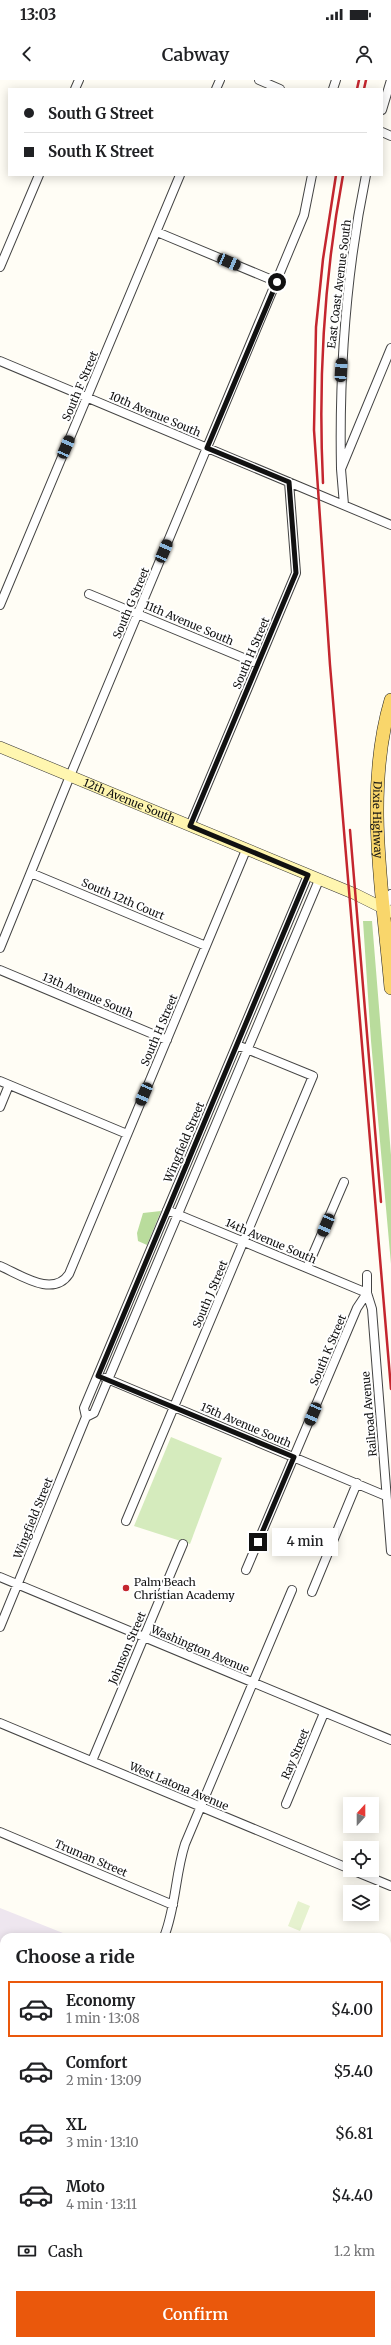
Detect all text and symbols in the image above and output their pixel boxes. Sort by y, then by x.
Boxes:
text: 13:03 [20,5,56,24]
icon: back [16,43,38,65]
text: Cabway [162,43,229,66]
icon: person [353,43,375,65]
text: South G Street [48,104,154,123]
text: South K Street [48,142,154,161]
street label: East Coast Avenue South [324,218,354,349]
car [216,252,242,272]
route start [268,273,286,291]
street label: South F Street [59,348,101,423]
car [334,358,348,382]
street label: 10th Avenue South [107,388,204,440]
car [56,434,76,460]
car [154,538,174,564]
street label: South G Street [110,565,153,641]
street label: 11th Avenue South [142,598,237,648]
street label: South H Street [230,614,273,691]
street label: 12th Avenue South [81,775,178,826]
street label: Dixie Highway [370,781,386,860]
street label: South 12th Court [79,875,167,923]
street label: 13th Avenue South [40,970,136,1021]
street label: South H Street [138,991,181,1068]
car [134,1081,154,1107]
street label: Wingfield Street [160,1099,208,1185]
car [316,1212,336,1238]
street label: 14th Avenue South [223,1215,319,1267]
street label: South J Street [189,1257,231,1330]
street label: South K Street [307,1312,350,1388]
street label: Railroad Avenue [358,1370,380,1457]
street label: 15th Avenue South [198,1400,294,1451]
car [303,1401,323,1427]
street label: Wingfield Street [10,1475,56,1561]
callout: 4 min [272,1528,338,1556]
route end [249,1533,267,1551]
text: 4 min [286,1533,324,1550]
place label: Palm Beach Christian Academy [134,1575,235,1602]
marker: Palm Beach Christian Academy [121,1583,131,1593]
street label: Johnson Street [105,1609,149,1687]
street label: Washington Avenue [148,1622,251,1676]
street label: Ray Street [278,1726,312,1782]
street label: West Latona Avenue [126,1758,231,1813]
north arrow [343,1797,379,1833]
map controls [343,1797,379,1921]
street label: Truman Street [53,1836,130,1880]
button: locate [343,1841,379,1877]
button: layers [343,1885,379,1921]
text: Choose a ride [16,1945,135,1968]
icon: car [18,1991,54,2027]
text: Economy [66,1991,135,2010]
text: $4.00 [331,2000,373,2019]
text: 1 min · 13:08 [66,2010,140,2027]
icon: car [18,2053,54,2089]
text: Comfort [66,2053,127,2072]
text: $5.40 [333,2062,373,2081]
text: 2 min · 13:09 [66,2072,142,2089]
icon: car [18,2115,54,2151]
text: XL [66,2115,87,2134]
text: $6.81 [335,2124,373,2143]
text: 3 min · 13:10 [66,2134,139,2151]
icon: car [18,2177,54,2213]
text: Moto [66,2177,105,2196]
text: $4.40 [332,2186,373,2205]
text: 4 min · 13:11 [66,2196,137,2213]
icon: cash [16,2240,38,2262]
text: Cash [48,2242,83,2261]
text: 1.2 km [334,2243,375,2260]
button: Confirm [16,2291,375,2337]

